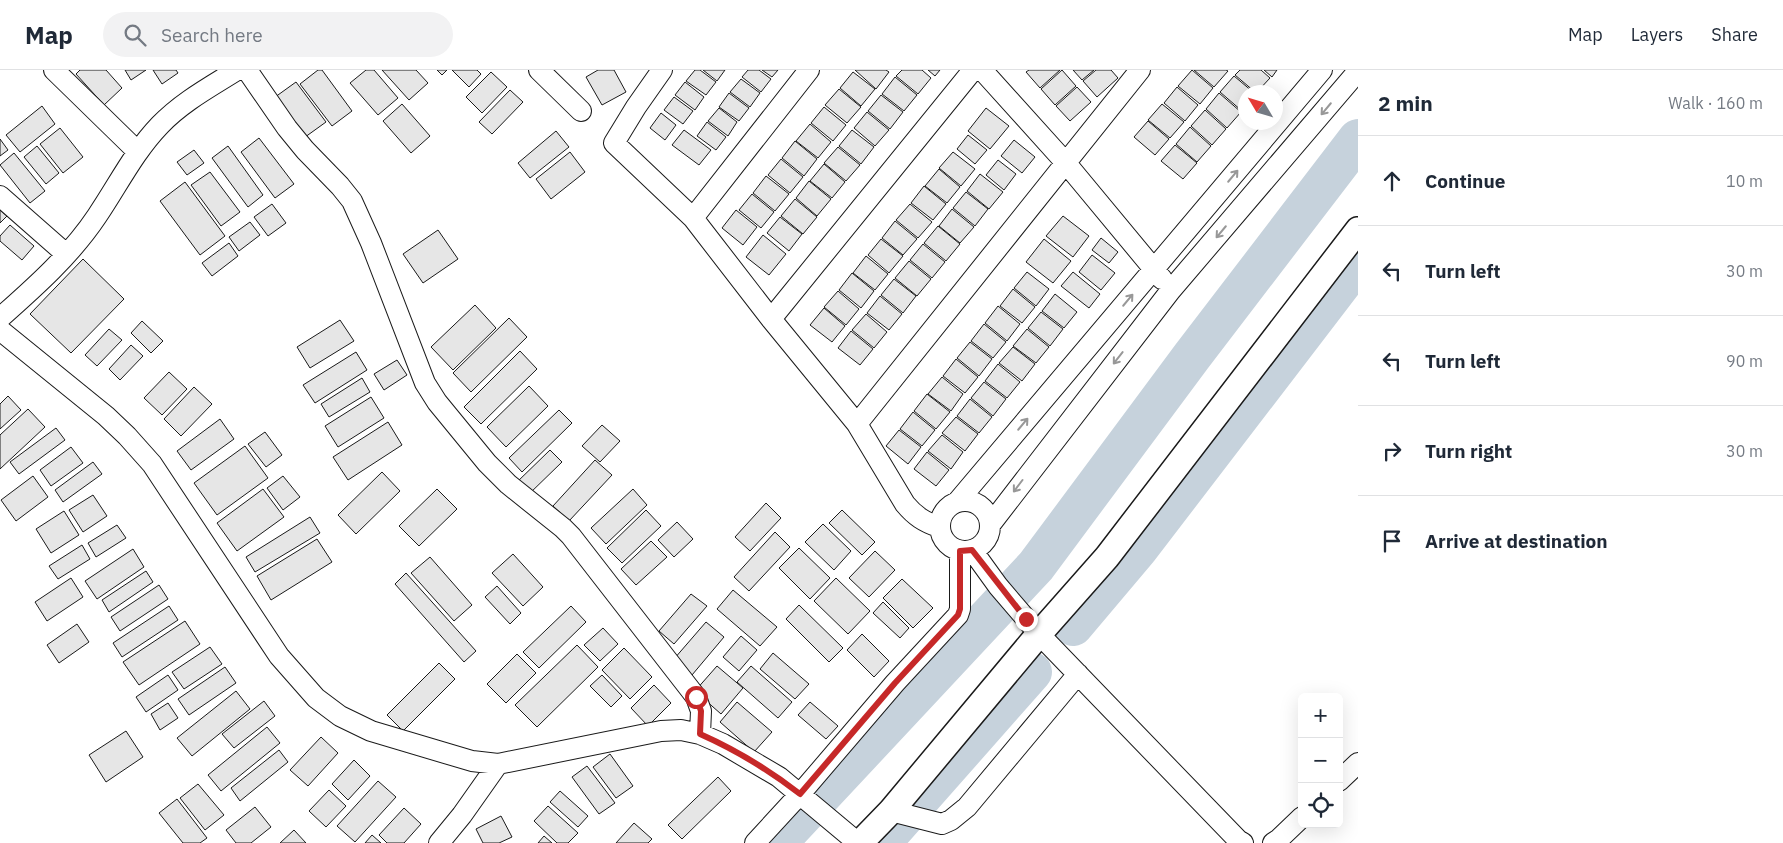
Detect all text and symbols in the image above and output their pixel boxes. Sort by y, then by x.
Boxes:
search box [103,12,453,57]
text: Map [25,19,73,51]
icon: search [121,21,149,49]
text: Search here [161,23,263,47]
text: Map [1568,23,1603,46]
text: Layers [1631,23,1683,46]
text: Share [1711,23,1758,46]
north arrow [1238,85,1283,130]
text: 2 min [1378,89,1433,117]
text: Walk · 160 m [1668,93,1763,113]
one-way arrow [1321,102,1332,115]
icon: ahead [1378,167,1406,195]
one-way arrow [1227,169,1238,182]
text: Continue [1425,169,1505,193]
text: 10 m [1726,171,1763,191]
one-way arrow [1216,225,1227,238]
icon: left [1378,257,1406,285]
text: Turn left [1425,259,1501,283]
text: 30 m [1726,261,1763,281]
one-way arrow [1122,293,1133,306]
icon: left [1378,347,1406,375]
text: Turn left [1425,349,1501,373]
one-way arrow [1113,351,1124,364]
text: 90 m [1726,351,1763,371]
one-way arrow [1017,418,1028,431]
icon: right [1378,437,1406,465]
text: Turn right [1425,439,1512,463]
text: 30 m [1726,441,1763,461]
one-way arrow [1013,479,1024,492]
icon: arrive [1378,527,1406,555]
text: Arrive at destination [1425,529,1608,553]
route end [1015,608,1038,631]
route start [685,686,708,709]
map controls [1298,693,1343,828]
button: + [1298,693,1343,738]
button: − [1298,738,1343,783]
button: locate [1298,783,1343,828]

